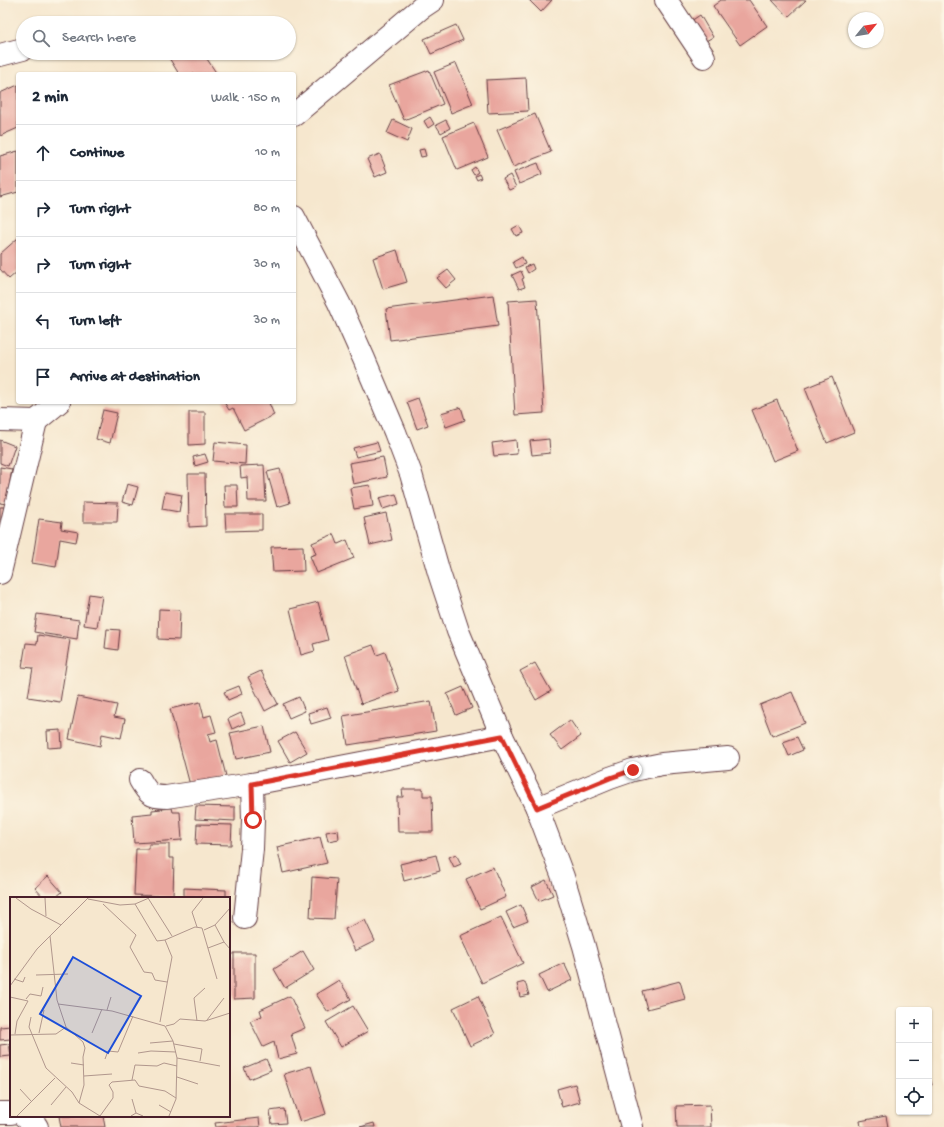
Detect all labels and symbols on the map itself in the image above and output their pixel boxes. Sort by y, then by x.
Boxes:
north arrow [848,12,884,48]
route end [624,761,642,779]
route start [244,811,262,829]
inset map [10,897,230,1117]

